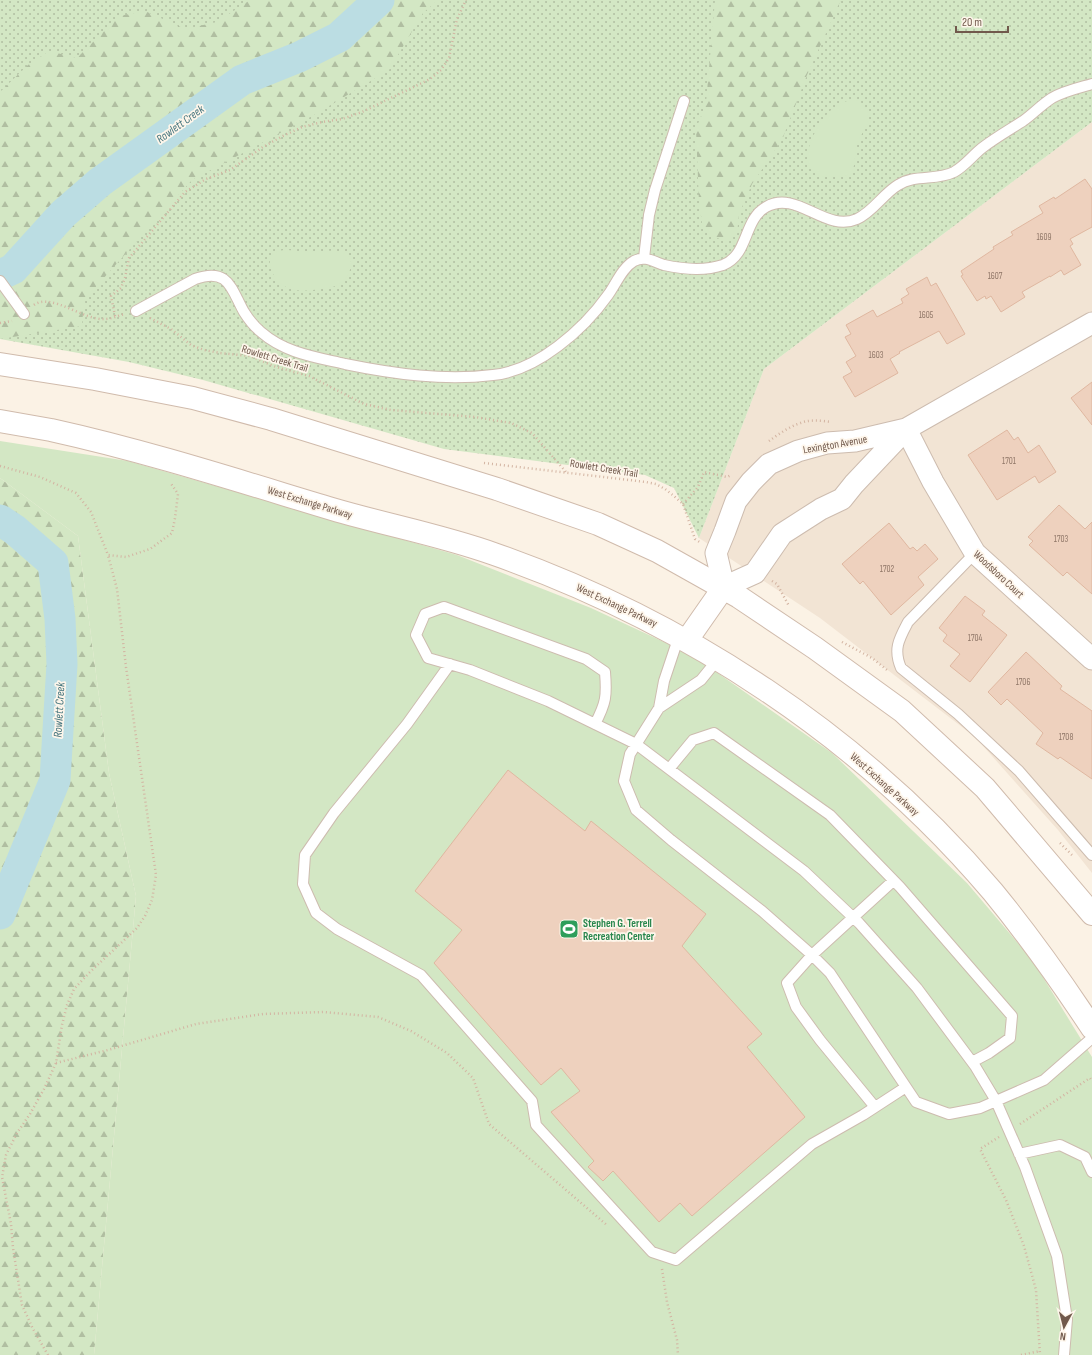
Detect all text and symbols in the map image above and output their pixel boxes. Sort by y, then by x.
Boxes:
scale bar [956,8,1008,34]
text: 20 m [962,15,982,30]
water label: Rowlett Creek [153,102,208,147]
house number: 1609 [1036,232,1052,243]
house number: 1607 [988,271,1003,282]
house number: 1605 [919,310,934,321]
street label: Rowlett Creek Trail [240,342,310,375]
house number: 1603 [869,350,884,361]
street label: Lexington Avenue [802,432,868,457]
house number: 1701 [1002,456,1017,467]
street label: Rowlett Creek Trail [569,457,639,480]
street label: West Exchange Parkway [266,483,355,522]
house number: 1703 [1054,534,1068,545]
street label: Woodsboro Court [971,548,1027,601]
house number: 1702 [880,564,895,575]
street label: West Exchange Parkway [574,581,660,630]
house number: 1704 [968,633,982,644]
house number: 1706 [1016,677,1030,688]
water label: Rowlett Creek [51,681,68,738]
house number: 1708 [1059,732,1073,743]
street label: West Exchange Parkway [848,750,922,819]
place label: Stephen G. Terrell Recreation Center [583,917,655,943]
sports icon: Stephen G. Terrell Recreation Center [558,918,580,940]
north arrow [1044,1307,1084,1347]
text: N [1059,1330,1067,1343]

